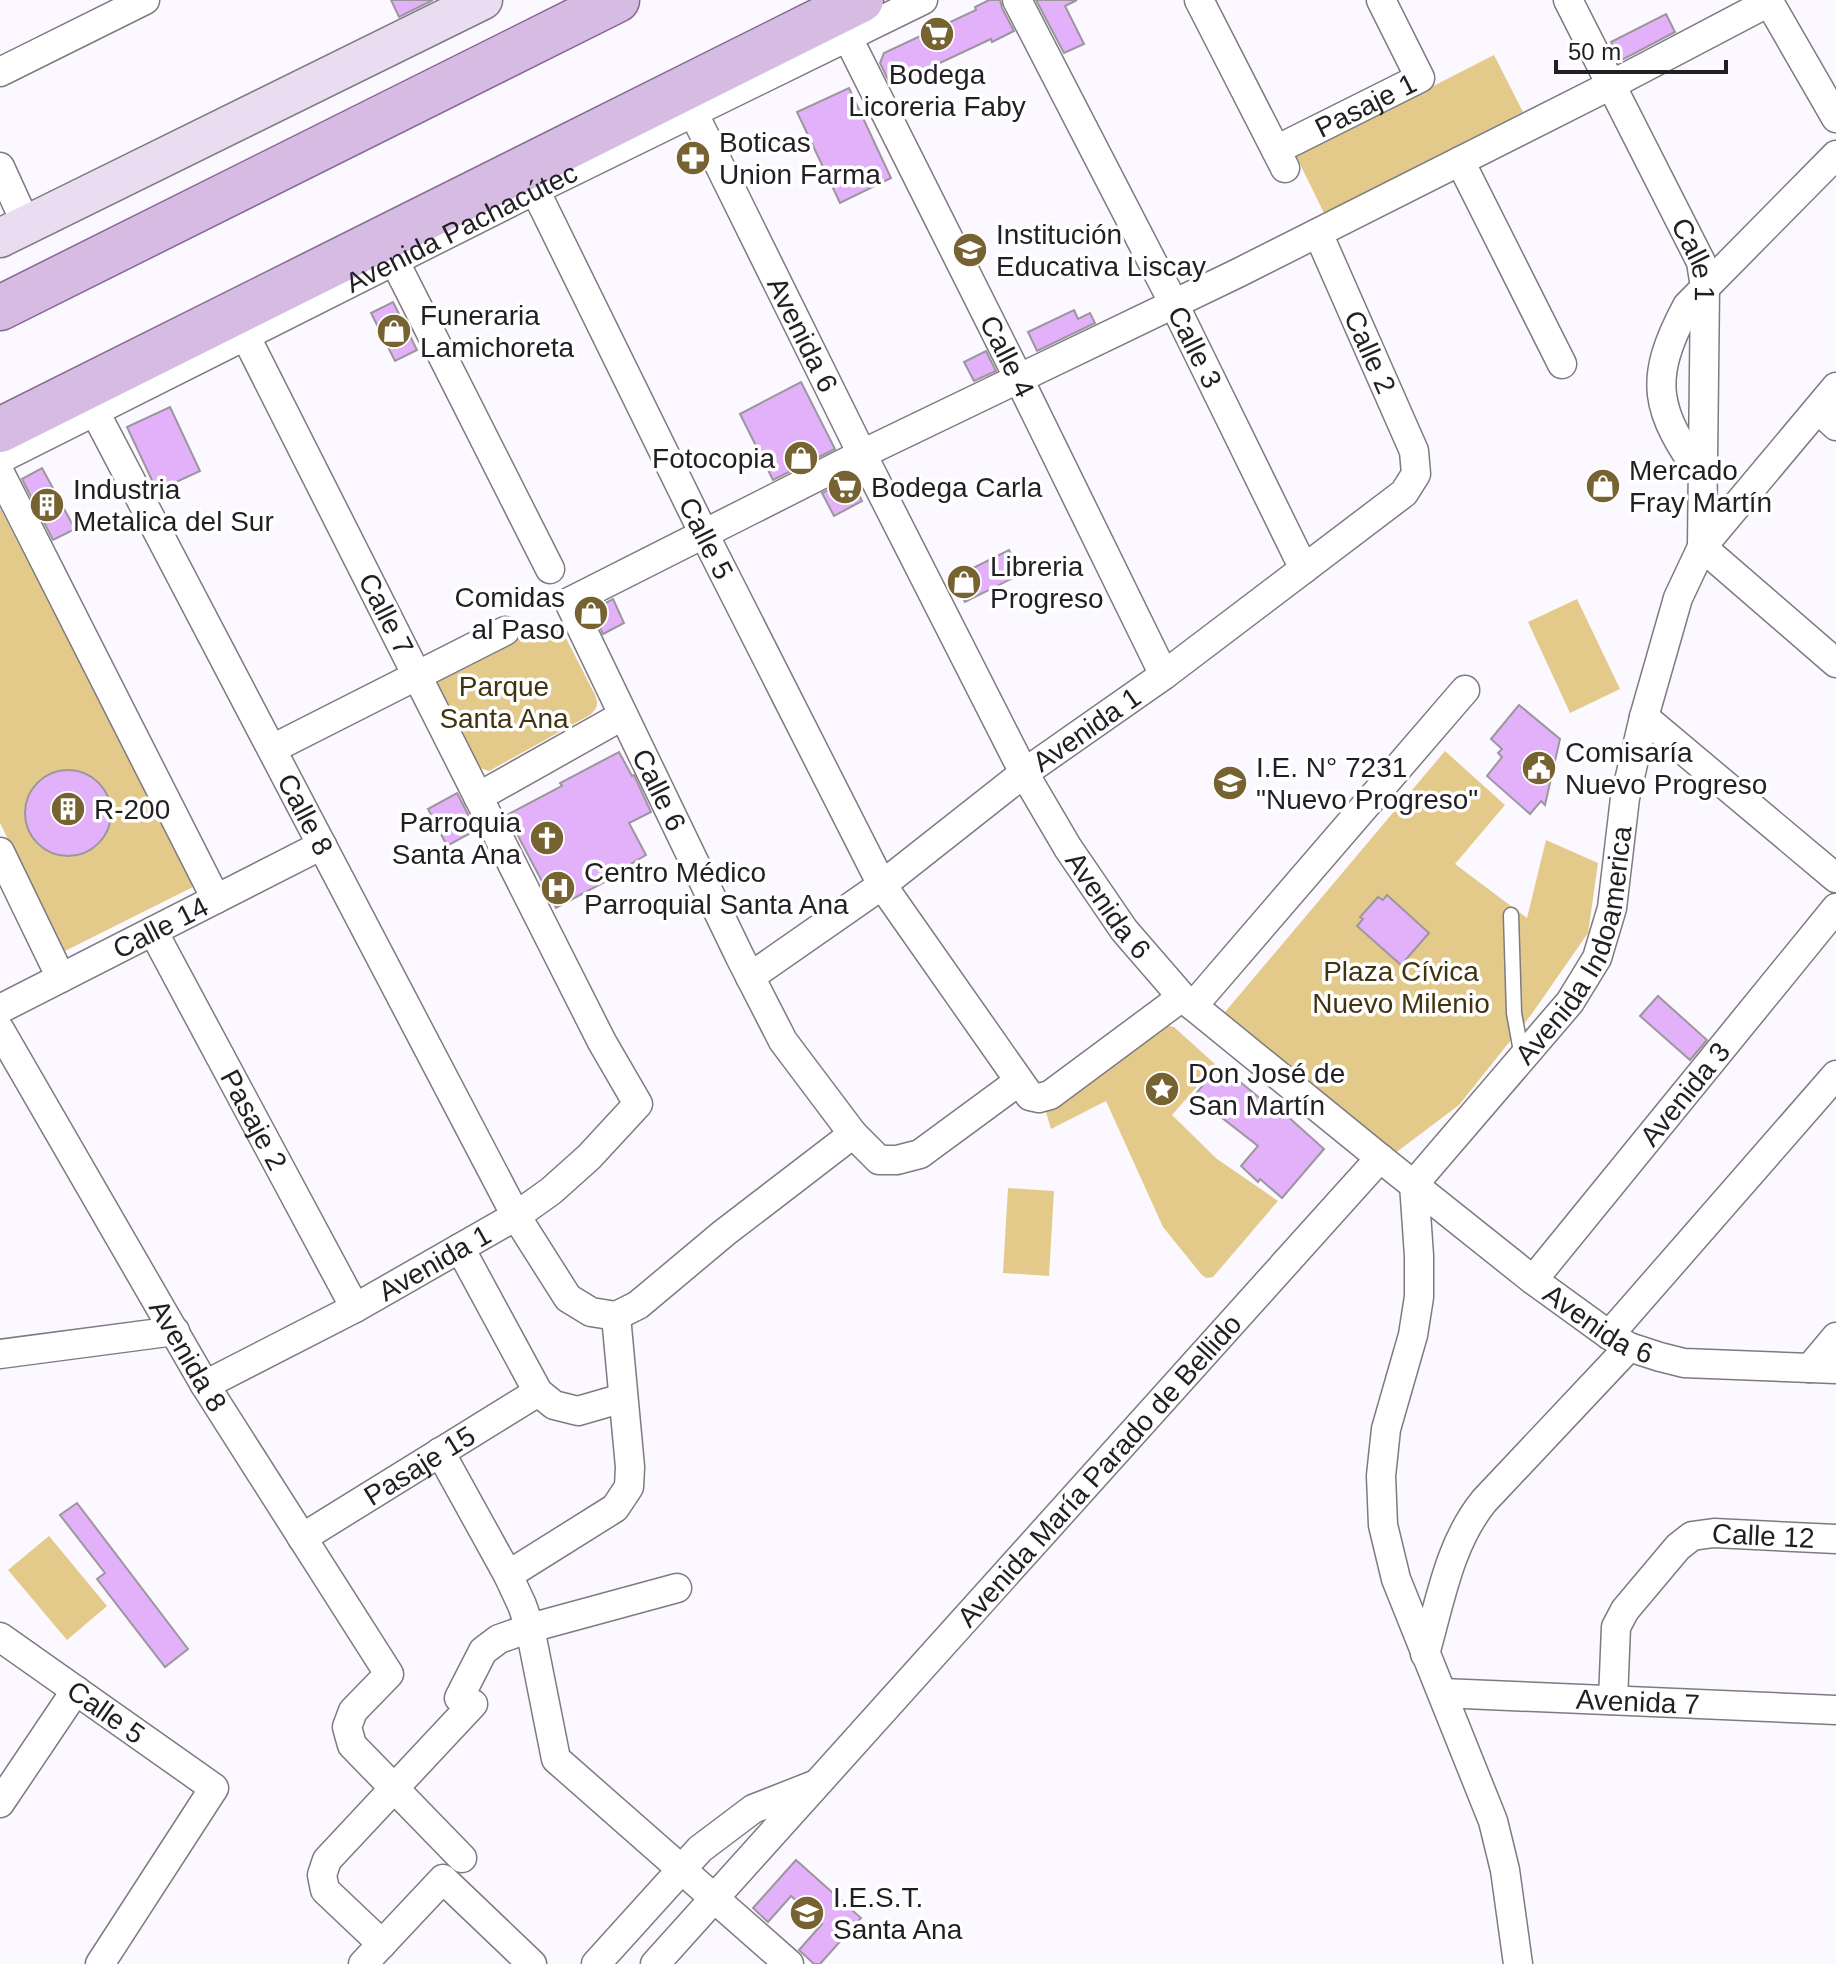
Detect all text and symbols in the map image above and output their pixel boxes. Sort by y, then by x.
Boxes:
supermarket icon: Bodega Licoreria Faby [918,15,956,53]
scale bar [1556,24,1726,74]
text: 50 m [1568,38,1621,65]
place label: Bodega Licoreria Faby [848,59,1026,122]
street label: Pasaje 1 [1310,67,1421,144]
place label: Boticas Union Farma [719,127,881,190]
pharmacy icon: Boticas Union Farma [674,139,712,177]
street label: Avenida Pachacútec [340,156,582,298]
street label: Calle 1 [1666,213,1721,302]
place label: Institución Educativa Liscay [996,219,1206,282]
school or university icon: Institución Educativa Liscay [951,231,989,269]
street label: Avenida 6 [762,272,844,397]
place label: Funeraria Lamichoreta [420,300,575,363]
street label: Calle 3 [1162,301,1228,393]
street label: Calle 2 [1338,306,1402,398]
street label: Calle 4 [974,310,1041,402]
shop icon: Funeraria Lamichoreta [375,312,413,350]
shop icon: Fotocopia [782,439,820,477]
place label: Fotocopia [652,443,775,474]
place label: Mercado Fray Martín [1629,455,1772,518]
shop icon: Mercado Fray Martín [1584,467,1622,505]
supermarket icon: Bodega Carla [826,468,864,506]
place label: Bodega Carla [871,472,1043,503]
place label: Industria Metalica del Sur [73,474,274,537]
building icon: Industria Metalica del Sur [28,486,66,524]
street label: Calle 5 [673,492,740,584]
place label: Libreria Progreso [990,551,1104,614]
shop icon: Libreria Progreso [945,563,983,601]
street label: Calle 7 [352,568,420,660]
place label: Comidas al Paso [455,582,565,645]
shop icon: Comidas al Paso [572,594,610,632]
park label: Parque Santa Ana [439,671,569,734]
street label: Avenida 1 [1027,681,1146,778]
place label: Comisaría Nuevo Progreso [1565,737,1767,800]
street label: Calle 6 [626,744,692,836]
public building icon: Comisaría Nuevo Progreso [1520,749,1558,787]
place label: I.E. N° 7231 "Nuevo Progreso" [1256,752,1478,815]
school or university icon: I.E. N° 7231 "Nuevo Progreso" [1211,764,1249,802]
street label: Calle 8 [272,768,340,860]
building icon: R-200 [49,790,87,828]
place label: R-200 [94,794,170,825]
place label: Parroquia Santa Ana [392,807,521,870]
church icon: Parroquia Santa Ana [528,819,566,857]
street label: Avenida Indoamerica [1509,824,1637,1070]
street label: Avenida 6 [1060,846,1157,965]
place label: Centro Médico Parroquial Santa Ana [584,857,849,920]
hospital icon: Centro Médico Parroquial Santa Ana [539,869,577,907]
street label: Calle 14 [108,890,213,964]
park label: Plaza Cívica Nuevo Milenio [1312,956,1490,1019]
street label: Avenida 3 [1633,1036,1736,1152]
place label: Don José de San Martín [1188,1058,1345,1121]
street label: Pasaje 2 [215,1064,293,1175]
place icon: Don José de San Martín [1143,1070,1181,1108]
street label: Avenida 1 [373,1218,496,1307]
street label: Avenida 6 [1538,1278,1657,1369]
street label: Avenida 8 [144,1294,233,1417]
street label: Avenida María Parado de Bellido [951,1308,1247,1633]
street label: Pasaje 15 [358,1419,480,1511]
street label: Calle 12 [1711,1517,1815,1553]
street label: Calle 5 [62,1674,151,1750]
street label: Avenida 7 [1575,1683,1700,1720]
place label: I.E.S.T. Santa Ana [833,1882,963,1945]
school or university icon: I.E.S.T. Santa Ana [788,1894,826,1932]

